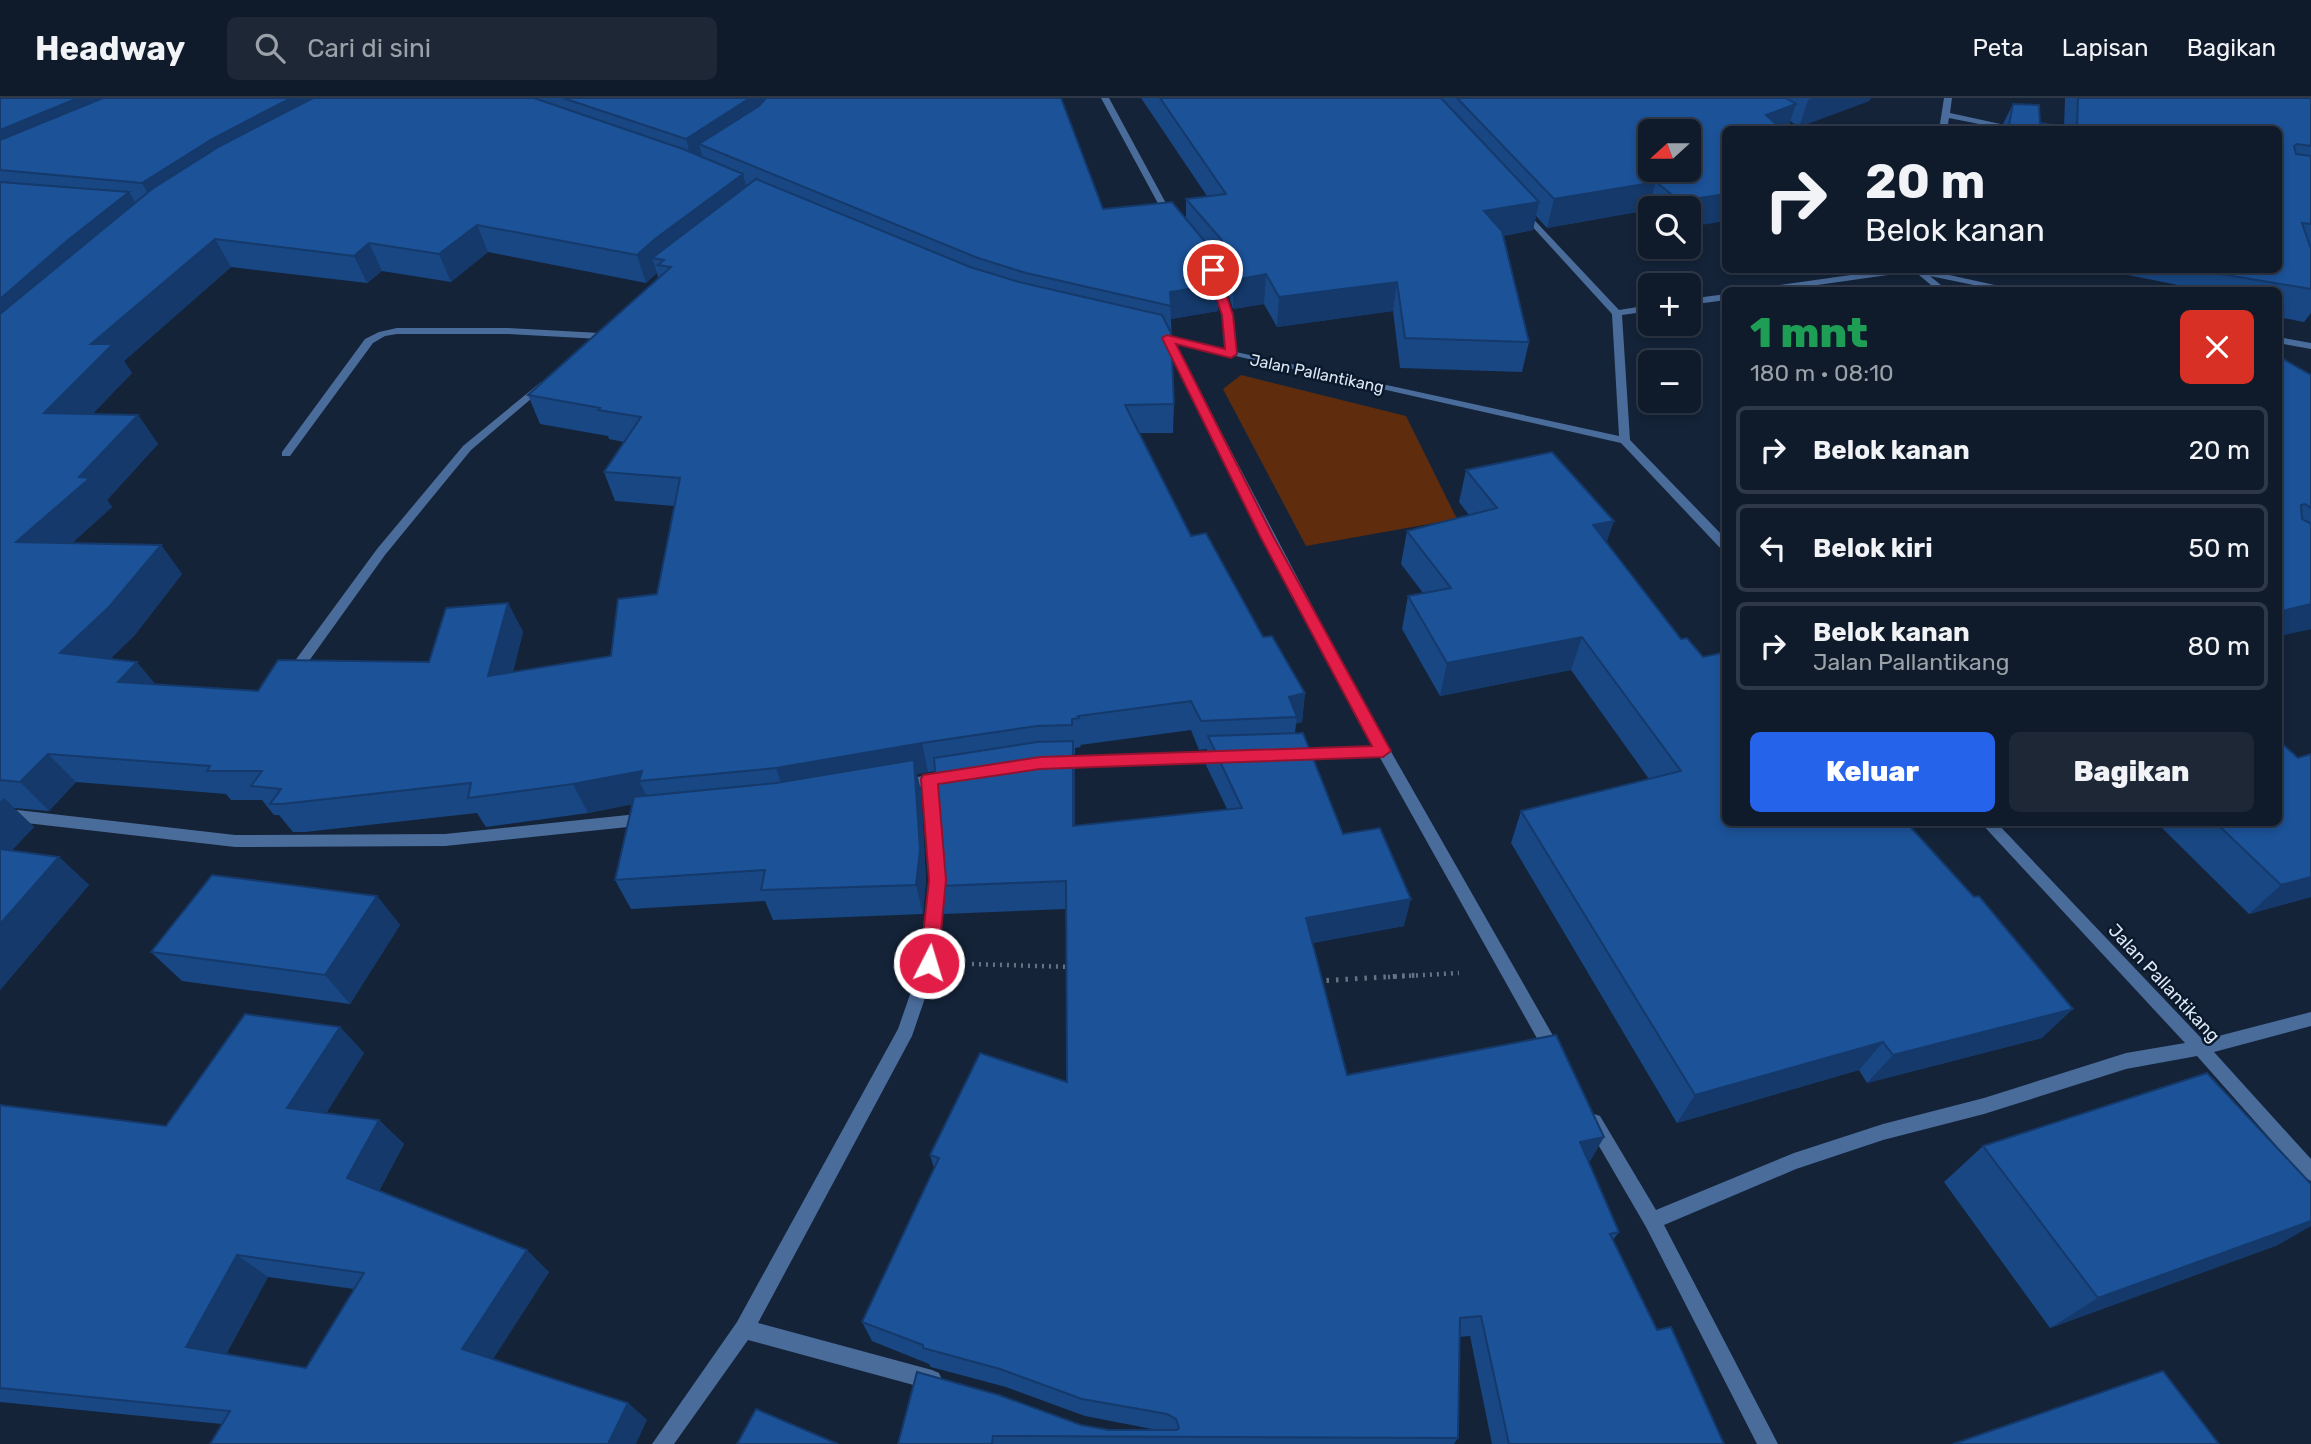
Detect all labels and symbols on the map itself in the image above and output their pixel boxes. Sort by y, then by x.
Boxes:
north arrow [1638,119,1701,182]
pin [1183,240,1243,300]
street label: Jalan Pallantikang [1248,350,1386,397]
street label: Jalan Pallantikang [2104,919,2224,1047]
position arrow [892,926,966,1000]

